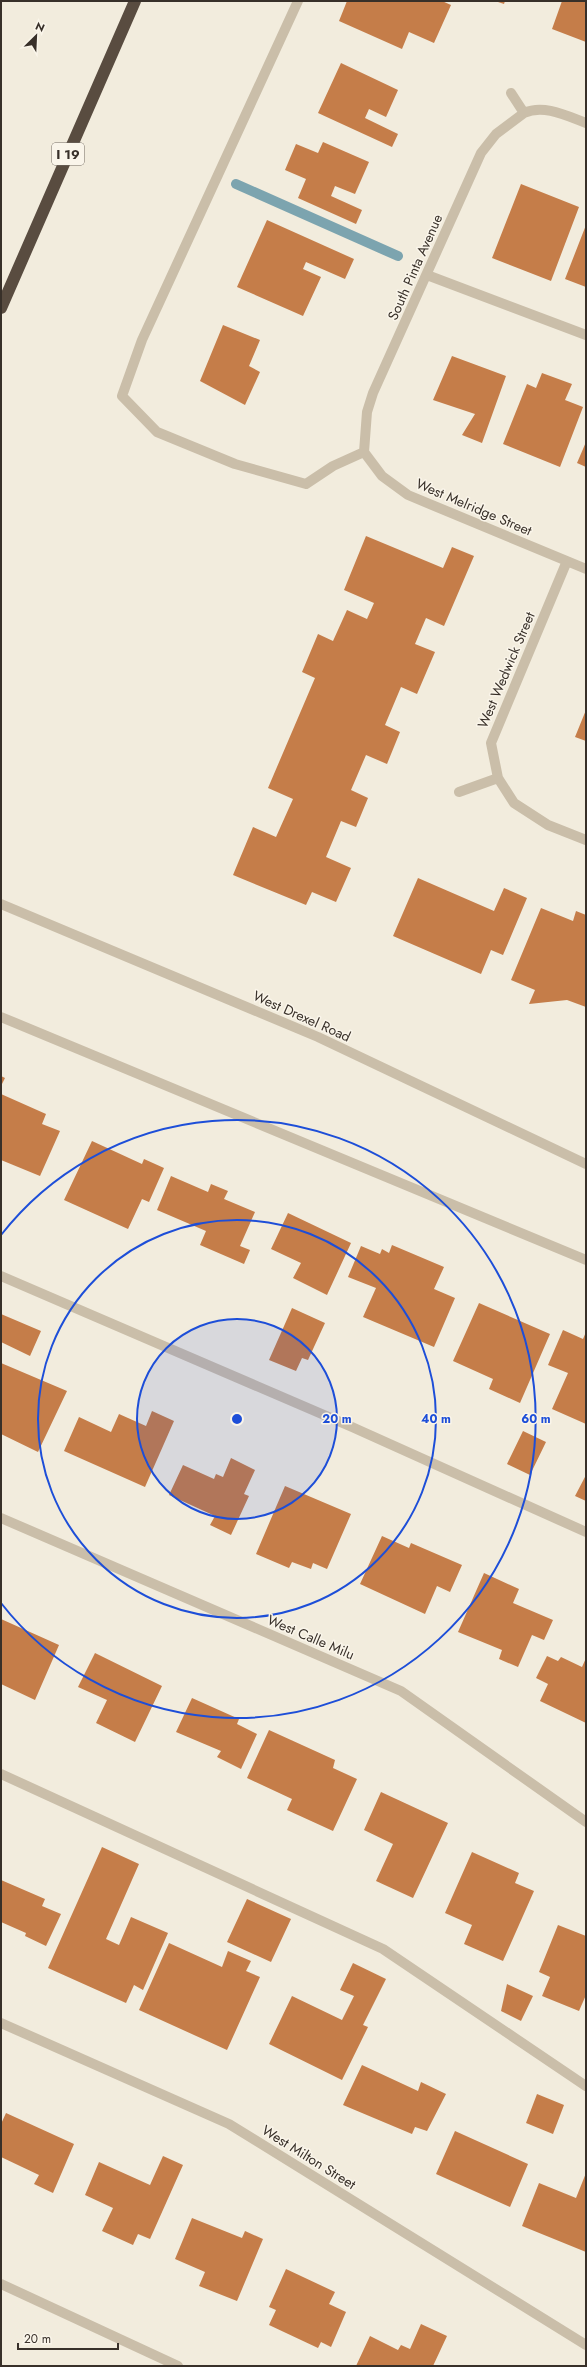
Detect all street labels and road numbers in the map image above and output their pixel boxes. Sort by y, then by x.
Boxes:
road number: I 19 [52,143,84,165]
street label: South Pinta Avenue [383,211,447,323]
street label: West Melridge Street [413,474,536,541]
street label: West Wedwick Street [472,608,540,731]
street label: West Drexel Road [250,986,354,1046]
street label: West Calle Milu [264,1610,358,1664]
street label: West Milton Street [258,2120,360,2194]

